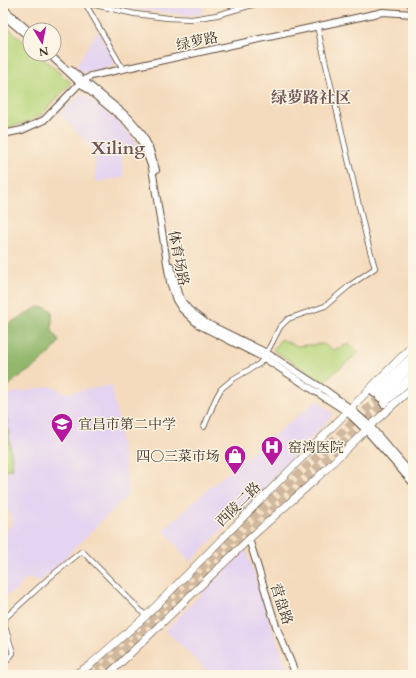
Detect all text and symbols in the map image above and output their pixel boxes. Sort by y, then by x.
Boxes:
north arrow [22,22,62,62]
street label: 绿萝路 [175,28,220,55]
text: N [37,43,50,60]
district label: 绿萝路社区 [271,87,351,109]
district label: Xiling [91,136,145,161]
street label: 体育场路 [164,229,193,287]
school or university icon: 宜昌市第二中学 [49,411,75,444]
place label: 宜昌市第二中学 [78,415,176,434]
hospital icon: 窑湾医院 [259,434,285,467]
place label: 窑湾医院 [288,438,344,457]
shop icon: 四〇三菜市场 [222,443,248,476]
place label: 四〇三菜市场 [136,447,220,466]
street label: 西陵二路 [212,478,265,531]
street label: 营盘路 [266,581,297,627]

